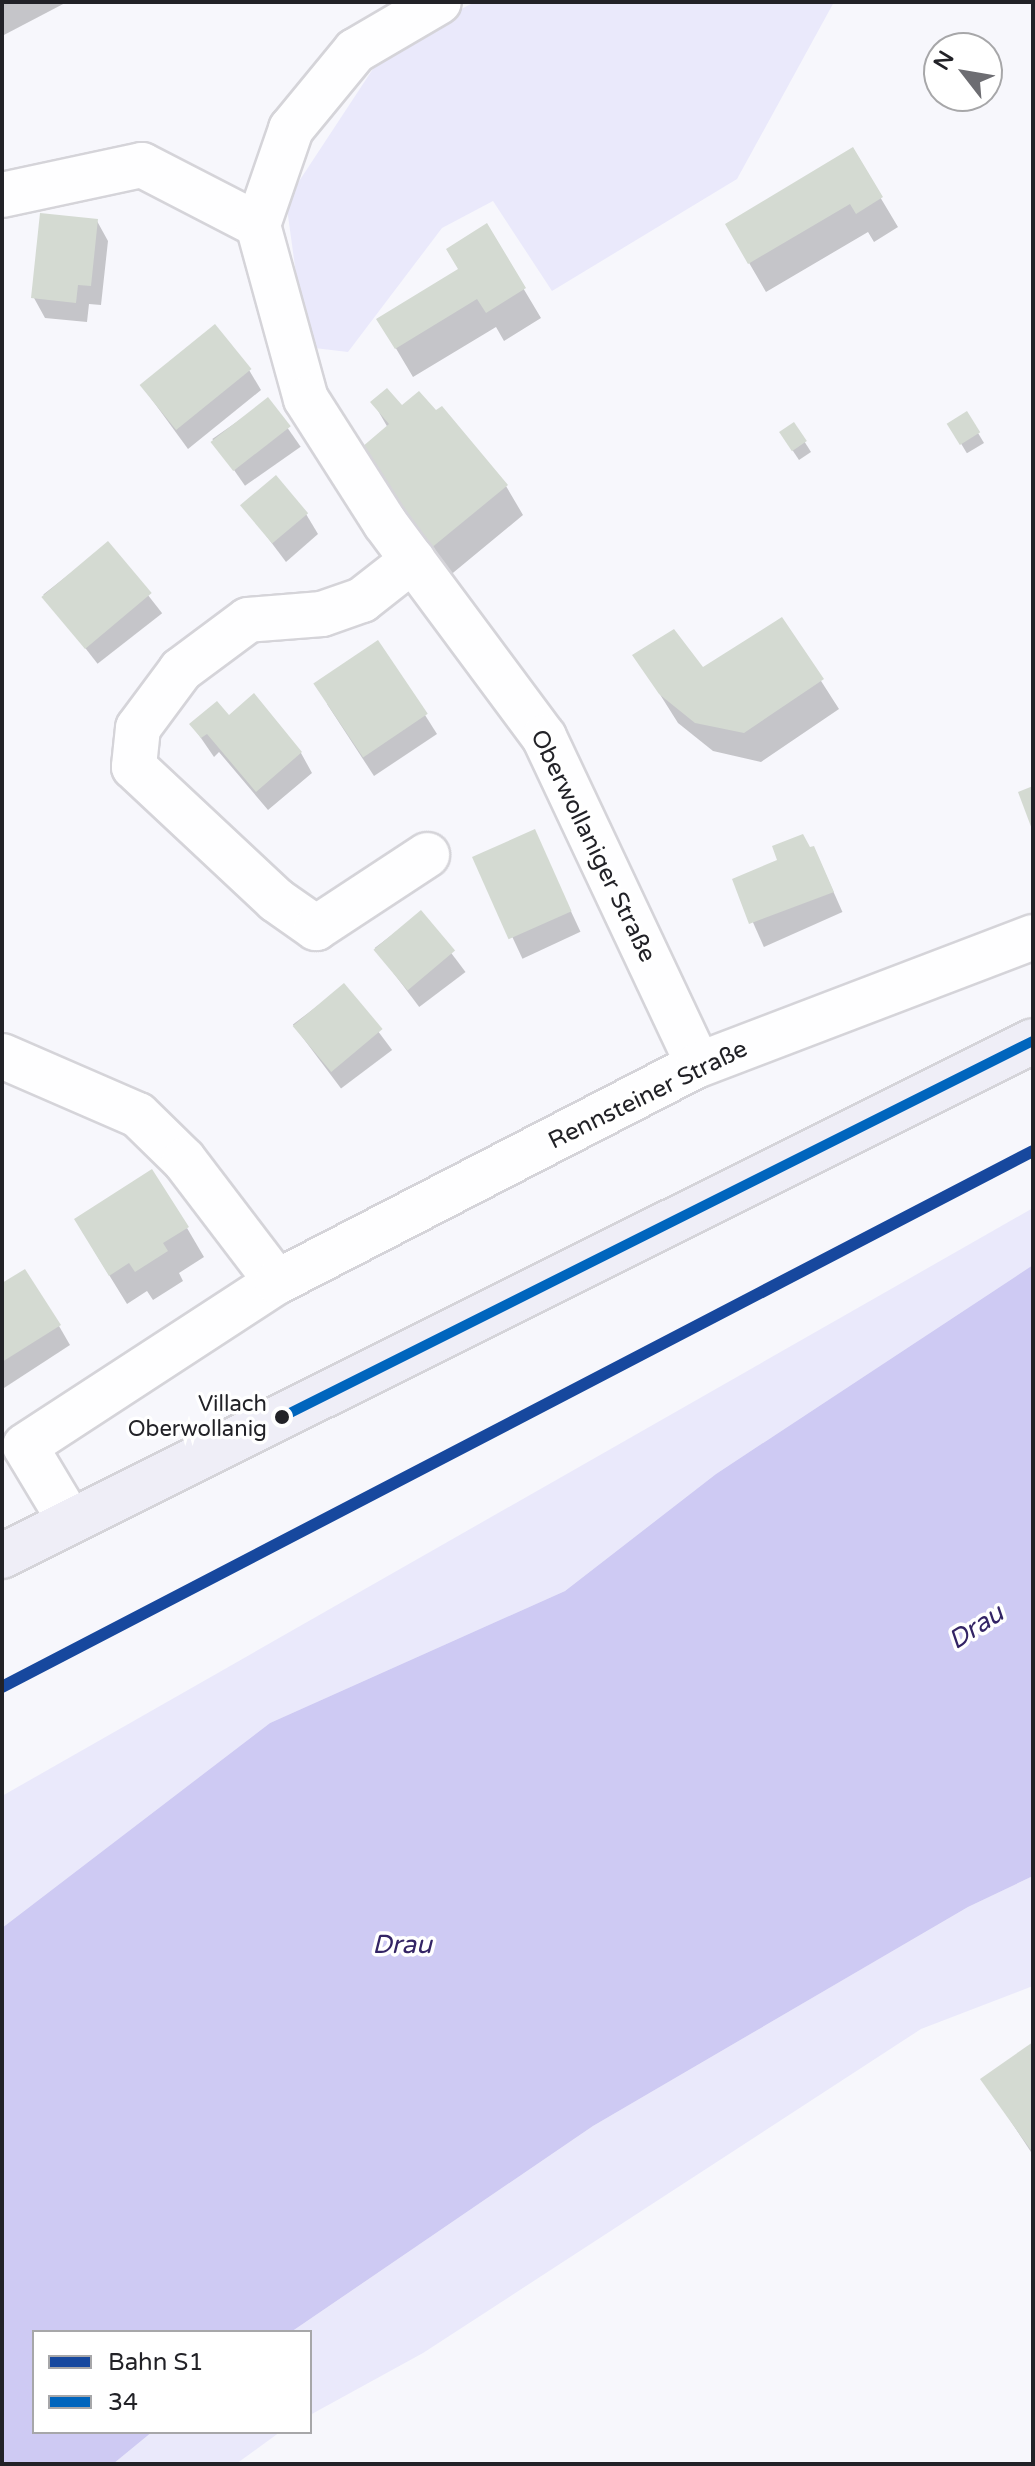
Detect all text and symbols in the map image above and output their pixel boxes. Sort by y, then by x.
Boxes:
north arrow [923,32,1003,112]
text: N [928,46,960,75]
street label: Oberwollaniger Straße [524,725,662,967]
street label: Rennsteiner Straße [544,1034,752,1156]
place label: Villach Oberwollanig [128,1391,267,1442]
marker: Villach Oberwollanig [274,1409,290,1425]
water label: Drau [943,1598,1009,1656]
water label: Drau [372,1929,432,1961]
legend [32,2330,312,2434]
text: Bahn S1 [108,2348,203,2377]
text: 34 [108,2388,138,2417]

